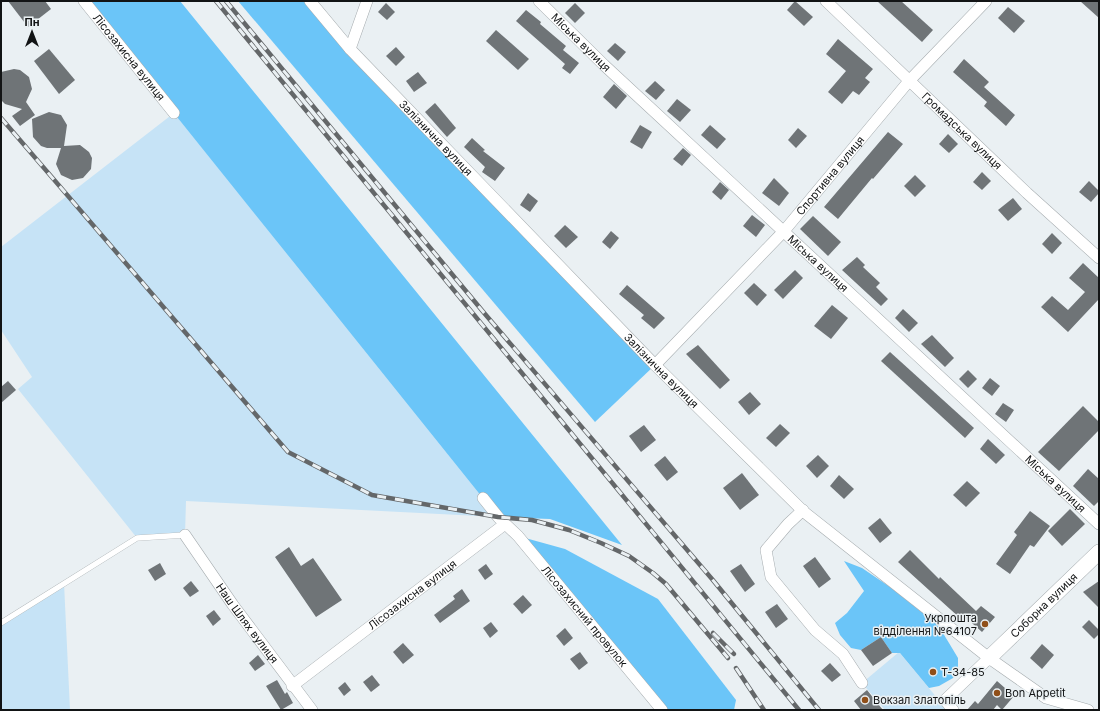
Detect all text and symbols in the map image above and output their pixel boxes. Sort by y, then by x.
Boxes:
street label: Міська вулиця [548,10,614,75]
street label: Лісозахисна вулиця [90,11,168,103]
north arrow [12,12,52,52]
text: Пн [24,15,40,29]
street label: Громадська вулиця [919,89,1005,172]
street label: Залізнична вулиця [396,97,476,179]
street label: Спортивна вулиця [793,133,867,218]
street label: Міська вулиця [785,232,851,295]
street label: Залізнична вулиця [621,330,701,411]
street label: Міська вулиця [1022,452,1089,515]
street label: Лісозахисна вулиця [365,556,459,633]
street label: Лісозахисний провулок [538,563,631,670]
street label: Соборна вулиця [1007,570,1080,641]
street label: Наш Шлях вулиця [213,581,281,666]
place label: Укрпошта відділення №64107 [874,611,977,638]
marker: Укрпошта відділення №64107 [980,619,990,629]
place label: Т-34-85 [941,665,985,679]
marker: Т-34-85 [928,667,938,677]
place label: Bon Appetit [1005,686,1066,700]
marker: Bon Appetit [992,688,1002,698]
place label: Вокзал Златопіль [873,693,966,707]
marker: Вокзал Златопіль [860,695,870,705]

